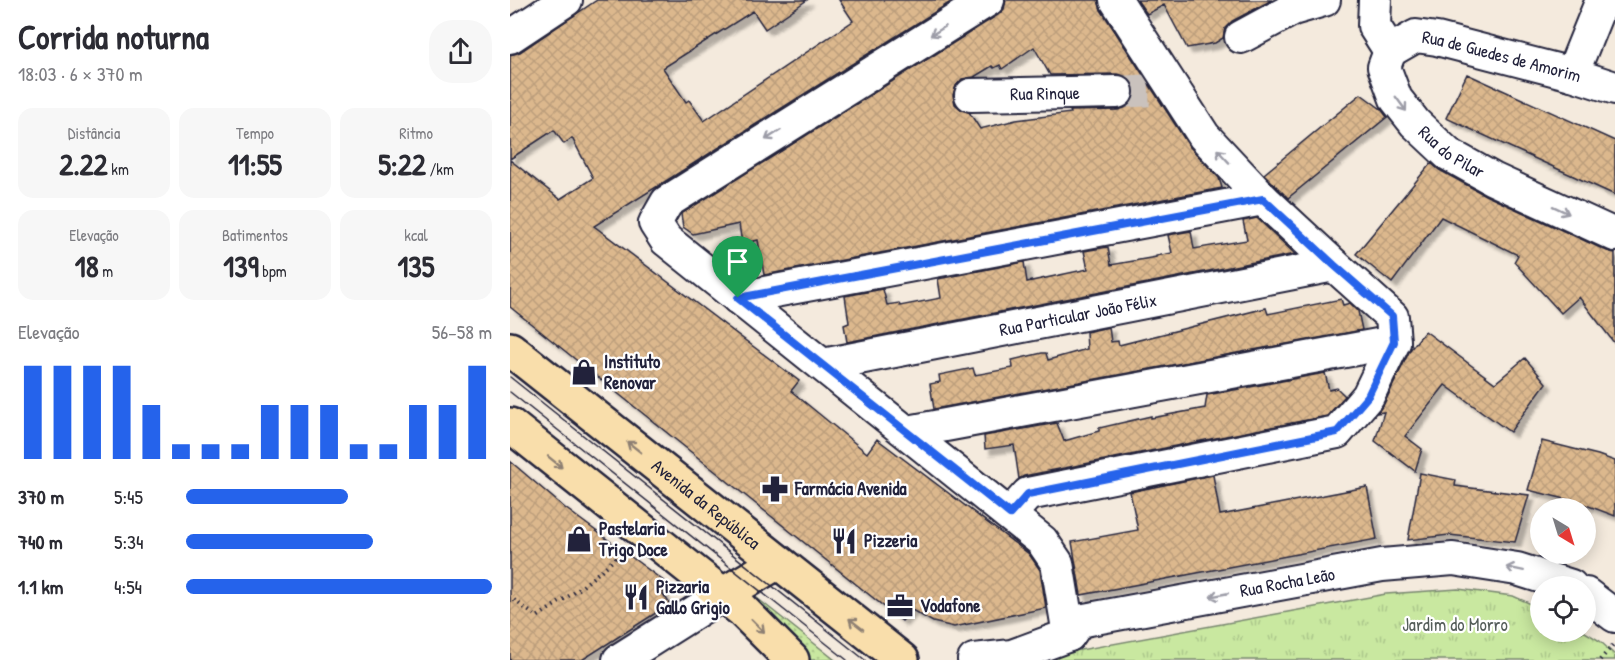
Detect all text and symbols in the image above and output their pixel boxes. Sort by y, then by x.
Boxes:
text: Corrida noturna [18,15,209,59]
button: share [429,20,492,83]
street label: Rua de Guedes de Amorim [1421,24,1584,88]
one-way arrow [930,26,947,38]
text: 18:03 · 6 × 370 m [18,60,143,87]
street label: Rua Rinque [1010,80,1080,106]
one-way arrow [1395,96,1407,112]
street label: Rua do Pilar [1413,120,1489,184]
text: Distância [68,122,120,144]
text: Tempo [236,122,274,144]
text: Ritmo [399,122,433,144]
one-way arrow [765,130,782,142]
text: 2.22 [59,144,108,184]
text: 11:55 [228,144,282,184]
text: 5:22 [378,144,426,184]
one-way arrow [1216,149,1230,164]
text: km [108,158,129,180]
text: /km [426,158,454,180]
one-way arrow [1551,205,1569,217]
text: Elevação [69,224,119,246]
text: Batimentos [222,224,288,246]
text: kcal [404,224,428,246]
pin [712,236,763,298]
icon: arrive [721,245,754,278]
text: 18 [75,246,99,286]
text: 139 [223,246,259,286]
text: 135 [397,246,435,286]
text: m [99,260,113,282]
text: bpm [259,260,287,282]
street label: Rua Particular João Félix [997,287,1159,342]
text: Elevação [18,318,80,345]
text: 56–58 m [432,318,492,345]
place label: Instituto Renovar [604,349,661,395]
shop icon: Instituto Renovar [569,357,599,387]
one-way arrow [626,440,642,453]
street label: Avenida da República [647,453,766,555]
one-way arrow [547,455,563,468]
pharmacy icon: Farmácia Avenida [760,474,790,504]
place label: Farmácia Avenida [794,476,908,501]
text: 370 m [18,483,64,510]
text: 5:45 [114,483,143,510]
north arrow [1530,498,1596,564]
map controls [1530,498,1596,642]
place label: Pastelaria Trigo Doce [598,516,669,563]
shop icon: Pastelaria Trigo Doce [564,524,594,554]
restaurant icon: Pizzeria [829,526,859,556]
text: 740 m [18,528,63,555]
text: 5:34 [114,528,144,555]
place label: Pizzeria [864,528,918,553]
street label: Rua Rocha Leão [1238,561,1337,603]
one-way arrow [1506,563,1525,575]
text: 1.1 km [18,573,63,600]
text: 4:54 [114,573,142,600]
place label: Pizzaria Gallo Grigio [656,574,730,621]
button: locate [1530,576,1596,642]
restaurant icon: Pizzaria Gallo Grigio [621,582,651,612]
one-way arrow [1210,590,1229,601]
office icon: Vodafone [885,591,915,621]
place label: Vodafone [920,593,981,618]
park label: Jardim do Morro [1402,612,1508,637]
one-way arrow [848,617,864,630]
one-way arrow [751,618,765,633]

